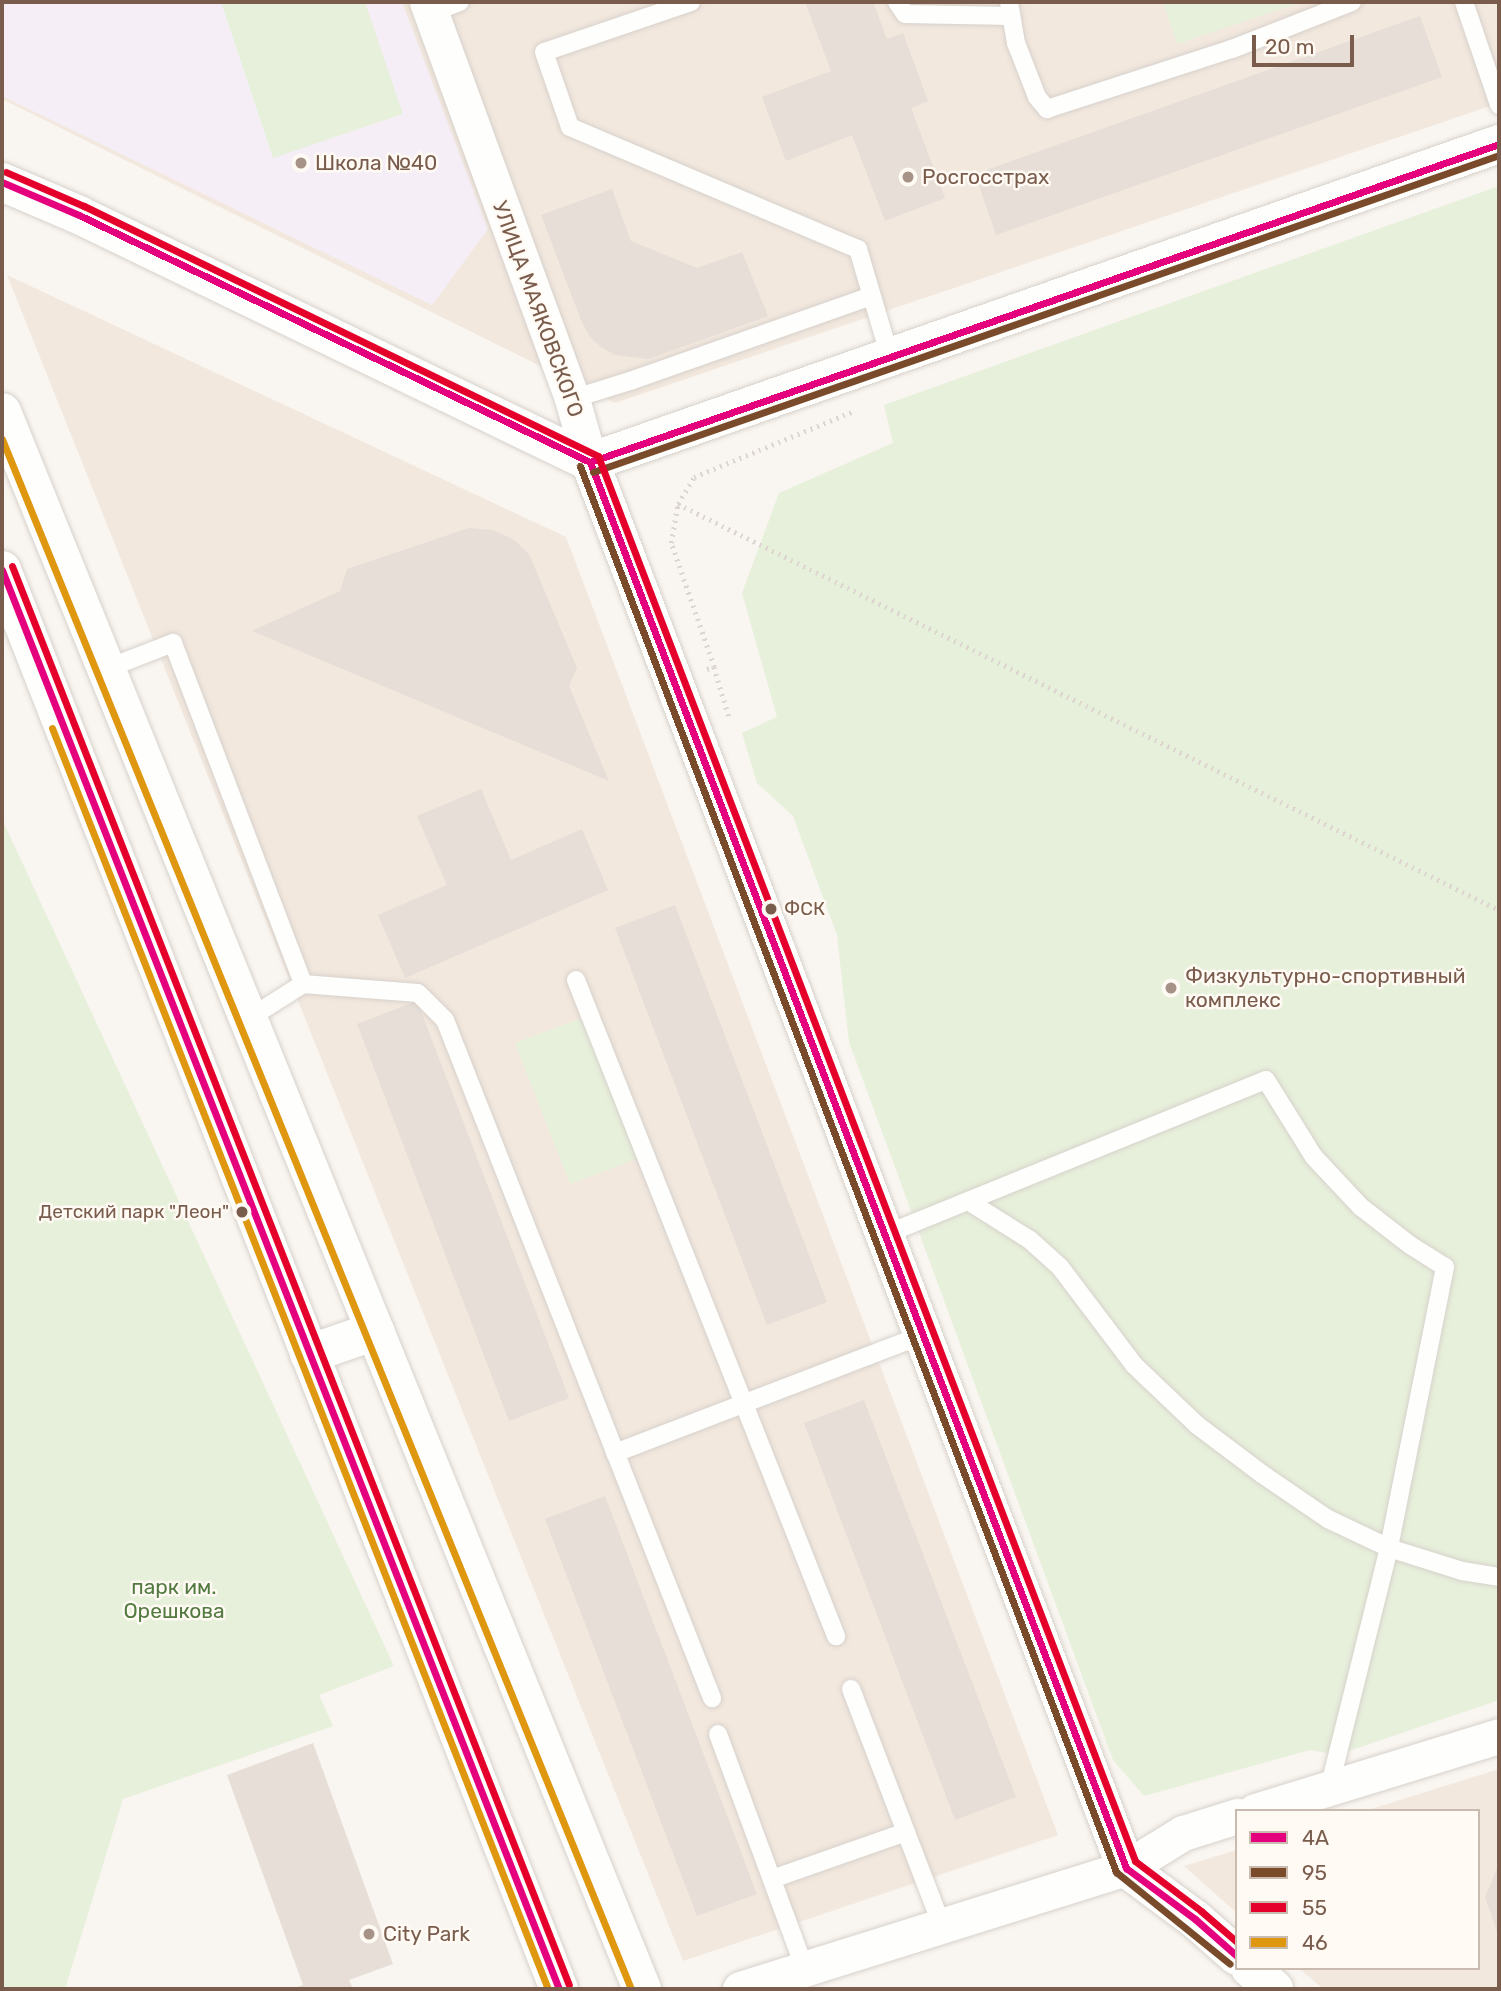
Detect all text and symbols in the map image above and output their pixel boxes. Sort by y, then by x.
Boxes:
scale bar [1256,21,1358,65]
text: 20 m [1265,34,1314,59]
place label: Школа №40 [315,150,437,176]
marker: Школа №40 [293,155,309,171]
place label: Росгосстрах [922,164,1049,190]
marker: Росгосстрах [900,169,916,185]
street label: УЛИЦА МАЯКОВСКОГО [487,198,589,420]
place label: ФСК [784,898,825,920]
marker: ФСК [764,902,778,916]
place label: Физкультурно-спортивный комплекс [1185,963,1465,1013]
marker: Физкультурно-спортивный комплекс [1163,980,1179,996]
place label: Детский парк "Леон" [39,1201,229,1223]
marker: Детский парк "Леон" [235,1205,249,1219]
park label: парк им. Орешкова [123,1574,225,1624]
legend [1235,1809,1480,1970]
text: 4А [1302,1825,1329,1850]
text: 95 [1302,1860,1327,1885]
text: 55 [1302,1895,1327,1920]
place label: City Park [383,1921,471,1947]
marker: City Park [361,1926,377,1942]
text: 46 [1302,1930,1328,1955]

